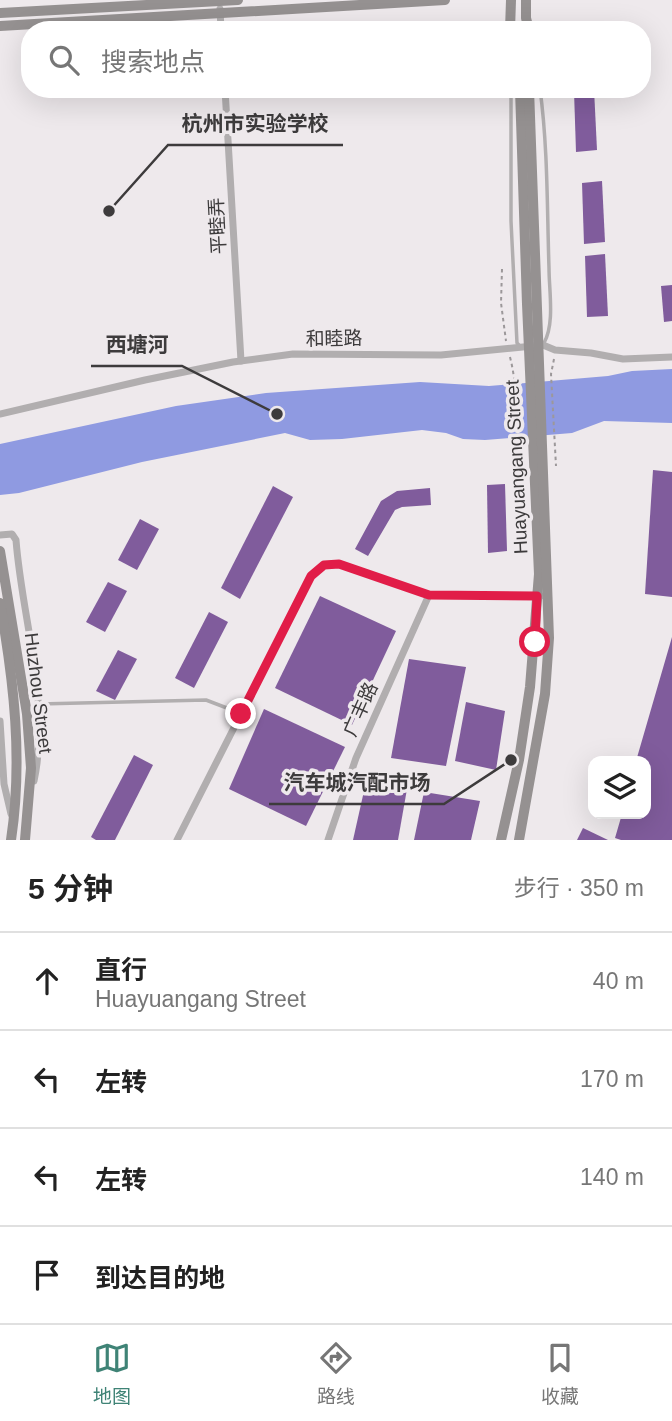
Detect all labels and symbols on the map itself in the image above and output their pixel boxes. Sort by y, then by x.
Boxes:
callout: 杭州市实验学校 [168,103,343,145]
text: 杭州市实验学校 [182,112,329,135]
street label: 平睦弄 [206,197,229,255]
callout: 西塘河 [91,324,182,366]
street label: 和睦路 [305,328,363,349]
text: 西塘河 [106,333,169,356]
street label: Huayuangang Street [501,379,532,555]
route start [519,626,550,657]
street label: Huzhou Street [21,631,56,755]
street label: 广丰路 [339,679,382,740]
route end [225,698,256,729]
callout: 汽车城汽配市场 [269,762,444,804]
text: 汽车城汽配市场 [284,771,431,794]

